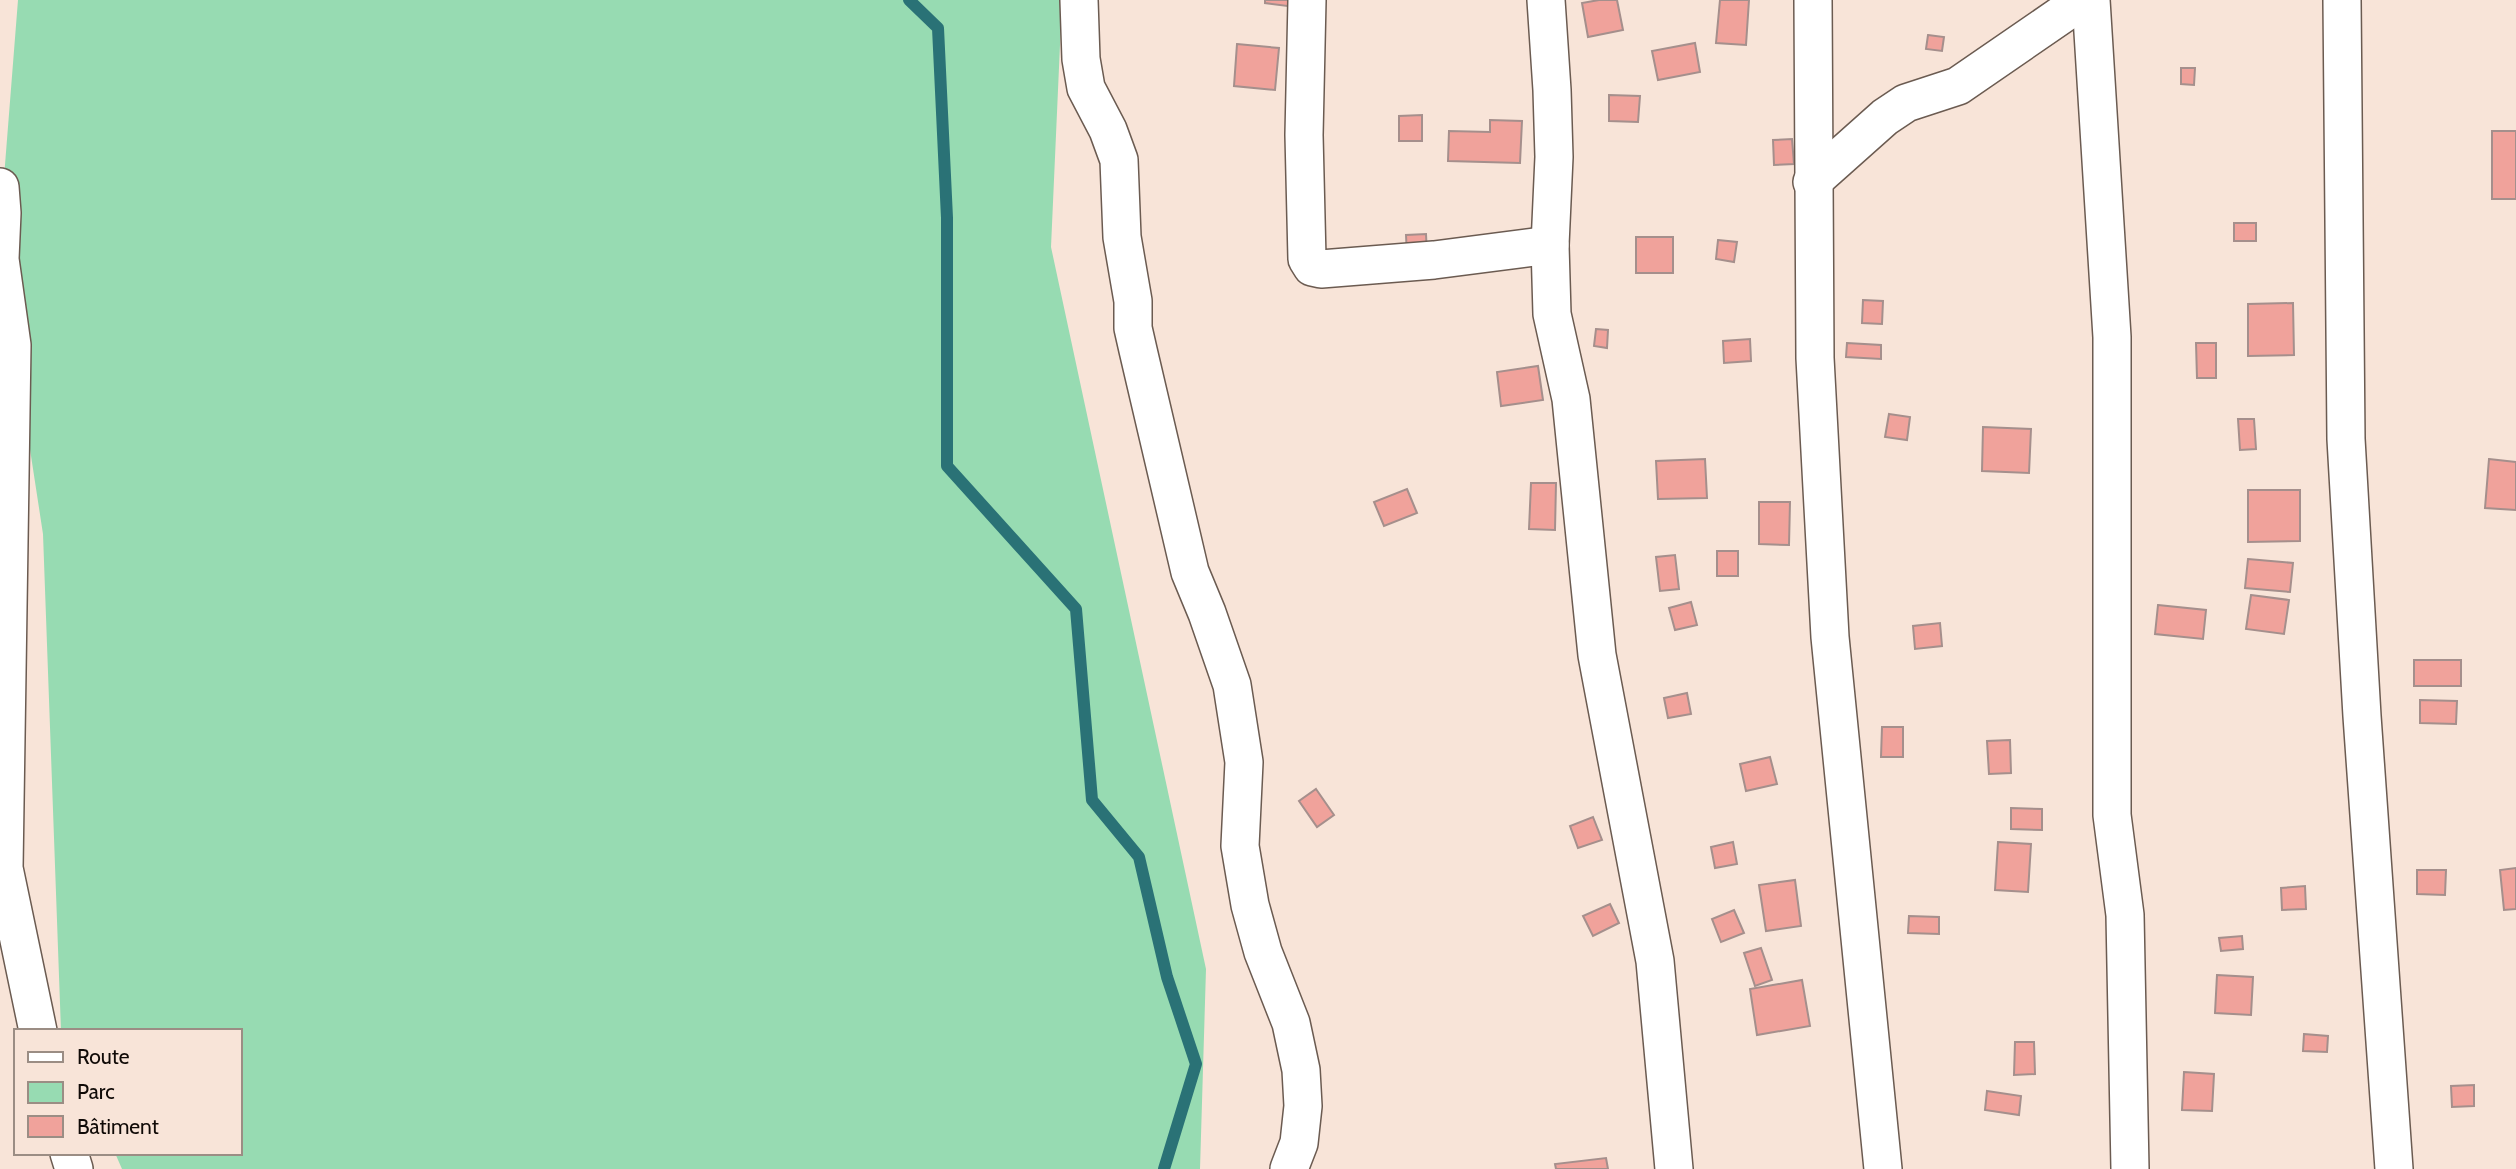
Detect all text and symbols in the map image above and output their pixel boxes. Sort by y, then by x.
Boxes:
legend [14,1029,242,1155]
text: Route [77,1044,130,1069]
text: Parc [77,1079,115,1104]
text: Bâtiment [77,1114,159,1139]

